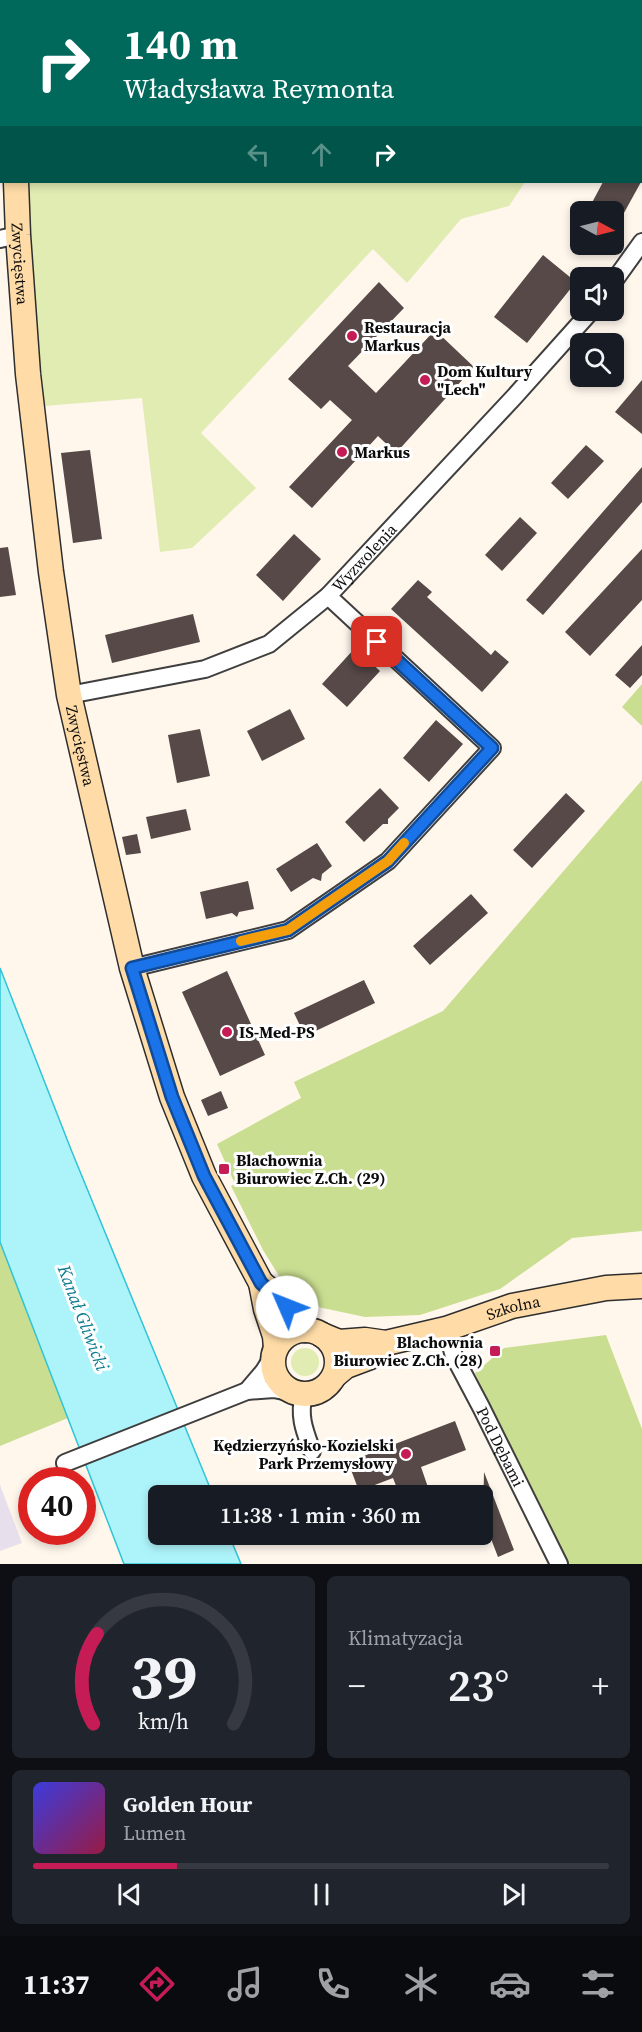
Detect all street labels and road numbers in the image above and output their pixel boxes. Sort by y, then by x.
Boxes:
street label: Zwycięstwa [7,223,34,306]
street label: Wyzwolenia [327,518,402,597]
street label: Zwycięstwa [61,703,101,789]
street label: Szkolna [483,1290,543,1325]
street label: Pod Dębami [472,1403,530,1490]

